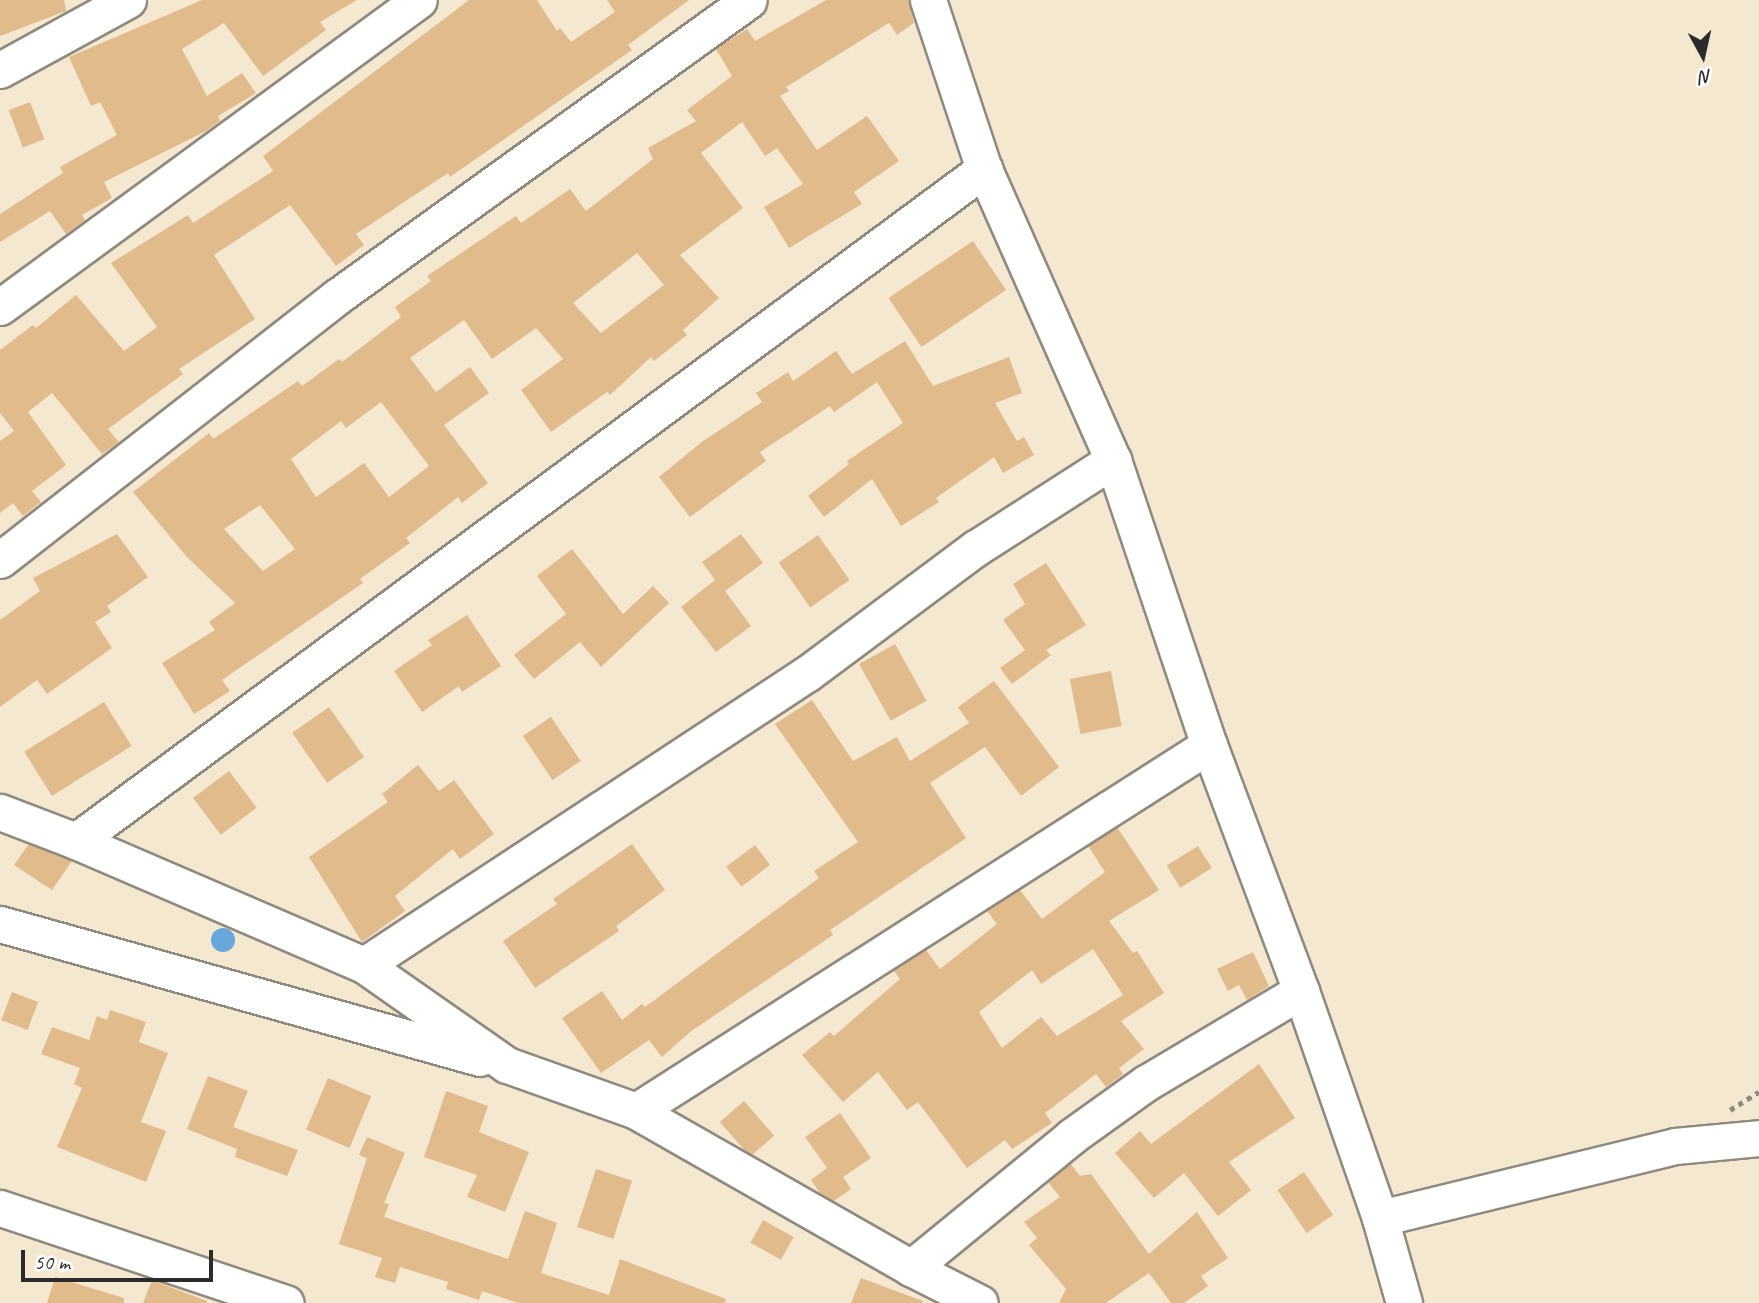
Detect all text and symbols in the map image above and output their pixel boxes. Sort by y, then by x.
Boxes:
north arrow [1668,21,1738,91]
text: N [1698,64,1713,89]
scale bar [24,1236,217,1280]
text: 50 m [34,1249,70,1275]

